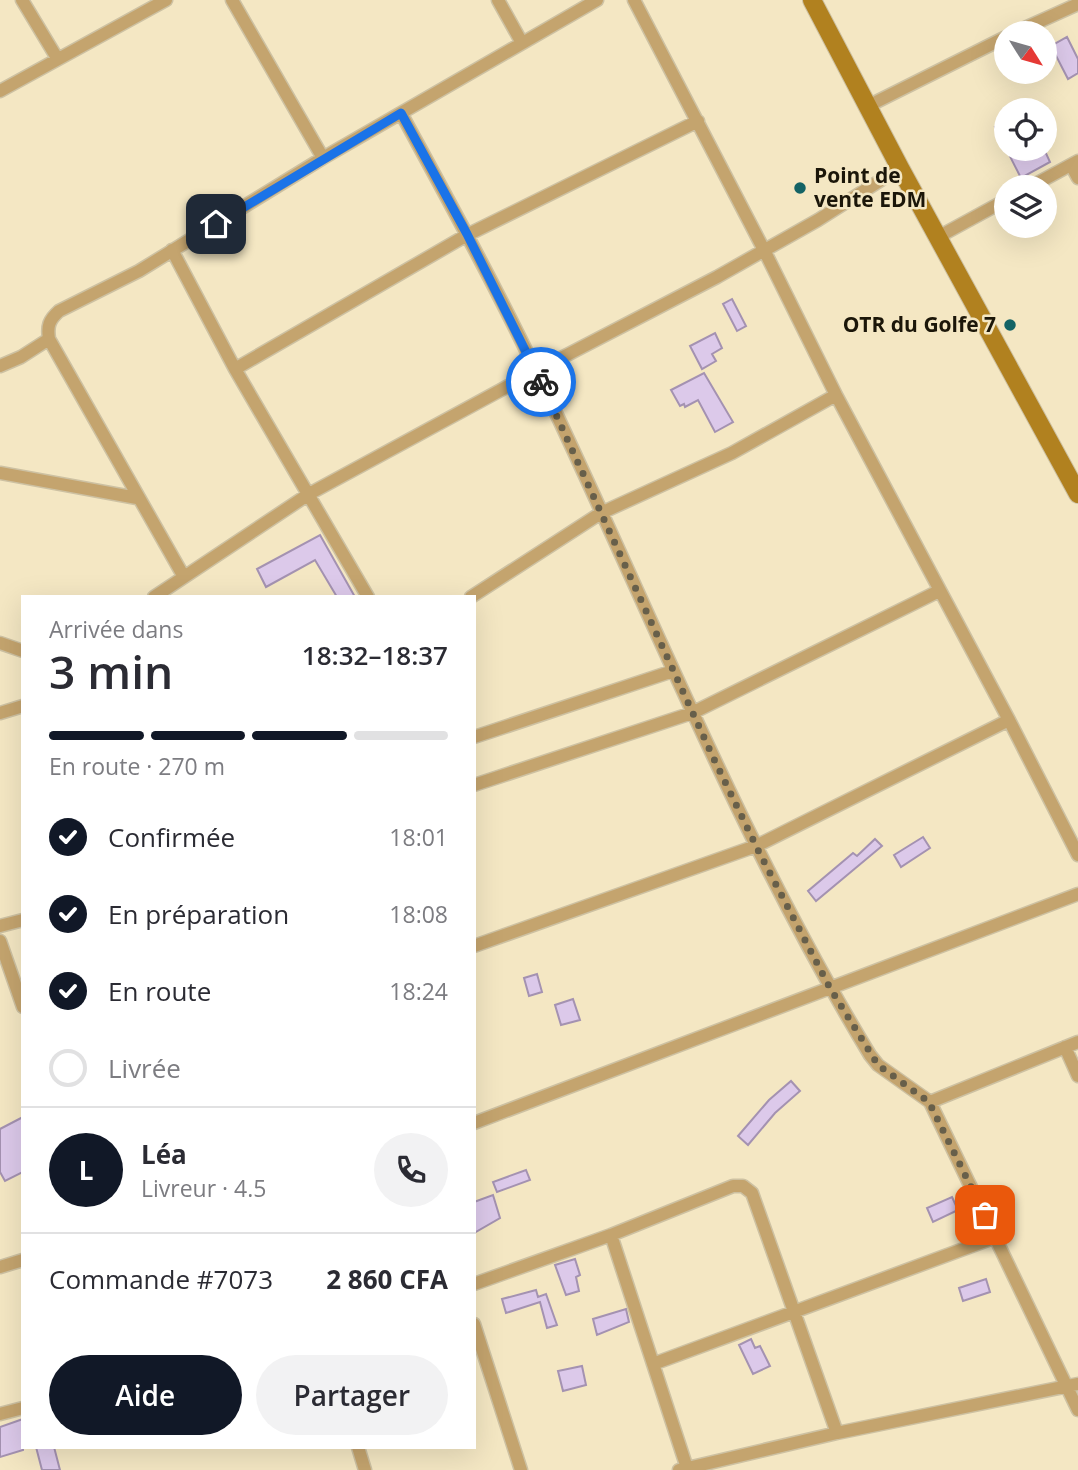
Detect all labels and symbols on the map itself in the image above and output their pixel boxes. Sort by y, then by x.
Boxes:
north arrow [994,21,1057,84]
place label: Point de vente EDM [814,161,926,213]
marker: Point de vente EDM [792,180,808,196]
pin [186,194,246,254]
place label: OTR du Golfe 7 [843,310,996,338]
marker: OTR du Golfe 7 [1002,317,1018,333]
courier [506,347,576,417]
pin [955,1185,1015,1245]

